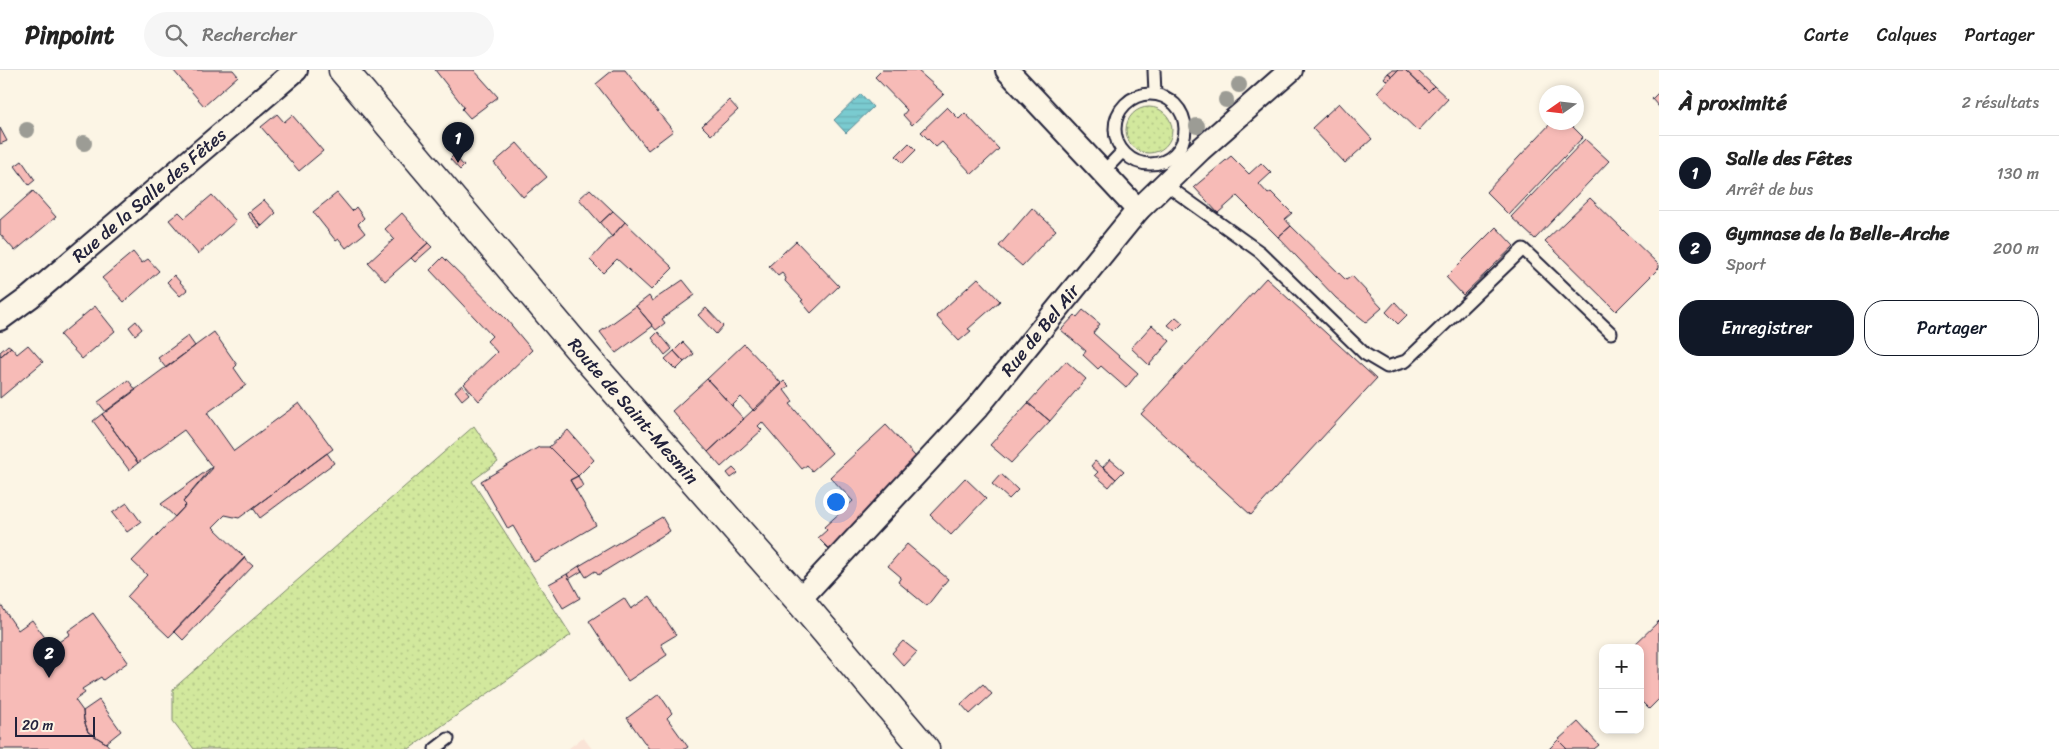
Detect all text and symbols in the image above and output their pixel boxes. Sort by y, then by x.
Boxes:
search box [144,12,494,57]
text: Pinpoint [25,14,114,56]
text: Rechercher [202,18,297,51]
text: Carte [1804,19,1849,51]
text: Calques [1877,19,1937,51]
text: Partager [1965,19,2034,51]
icon: search [162,21,190,49]
text: À proximité [1679,84,1787,122]
north arrow [1539,85,1584,130]
text: 2 résultats [1962,88,2039,117]
street label: Rue de la Salle des Fêtes [64,119,235,271]
pin: 1 [442,122,474,163]
text: Salle des Fêtes [1726,142,1852,175]
text: 1 [1692,159,1698,188]
text: 130 m [1997,159,2039,188]
text: Arrêt de bus [1726,175,1813,204]
text: Gymnase de la Belle-Arche [1726,217,1950,250]
text: 2 [1690,234,1700,263]
text: 200 m [1993,234,2039,263]
text: Sport [1726,250,1766,279]
street label: Rue de Bel Air [992,275,1089,384]
button: Enregistrer [1679,300,1854,356]
button: Partager [1864,300,2039,356]
street label: Route de Saint-Mesmin [560,330,707,492]
your location [823,489,849,515]
pin: 2 [33,637,65,678]
map controls [1599,644,1644,734]
button: + [1599,644,1644,689]
button: − [1599,689,1644,734]
text: 20 m [22,713,53,738]
scale bar [15,714,95,737]

